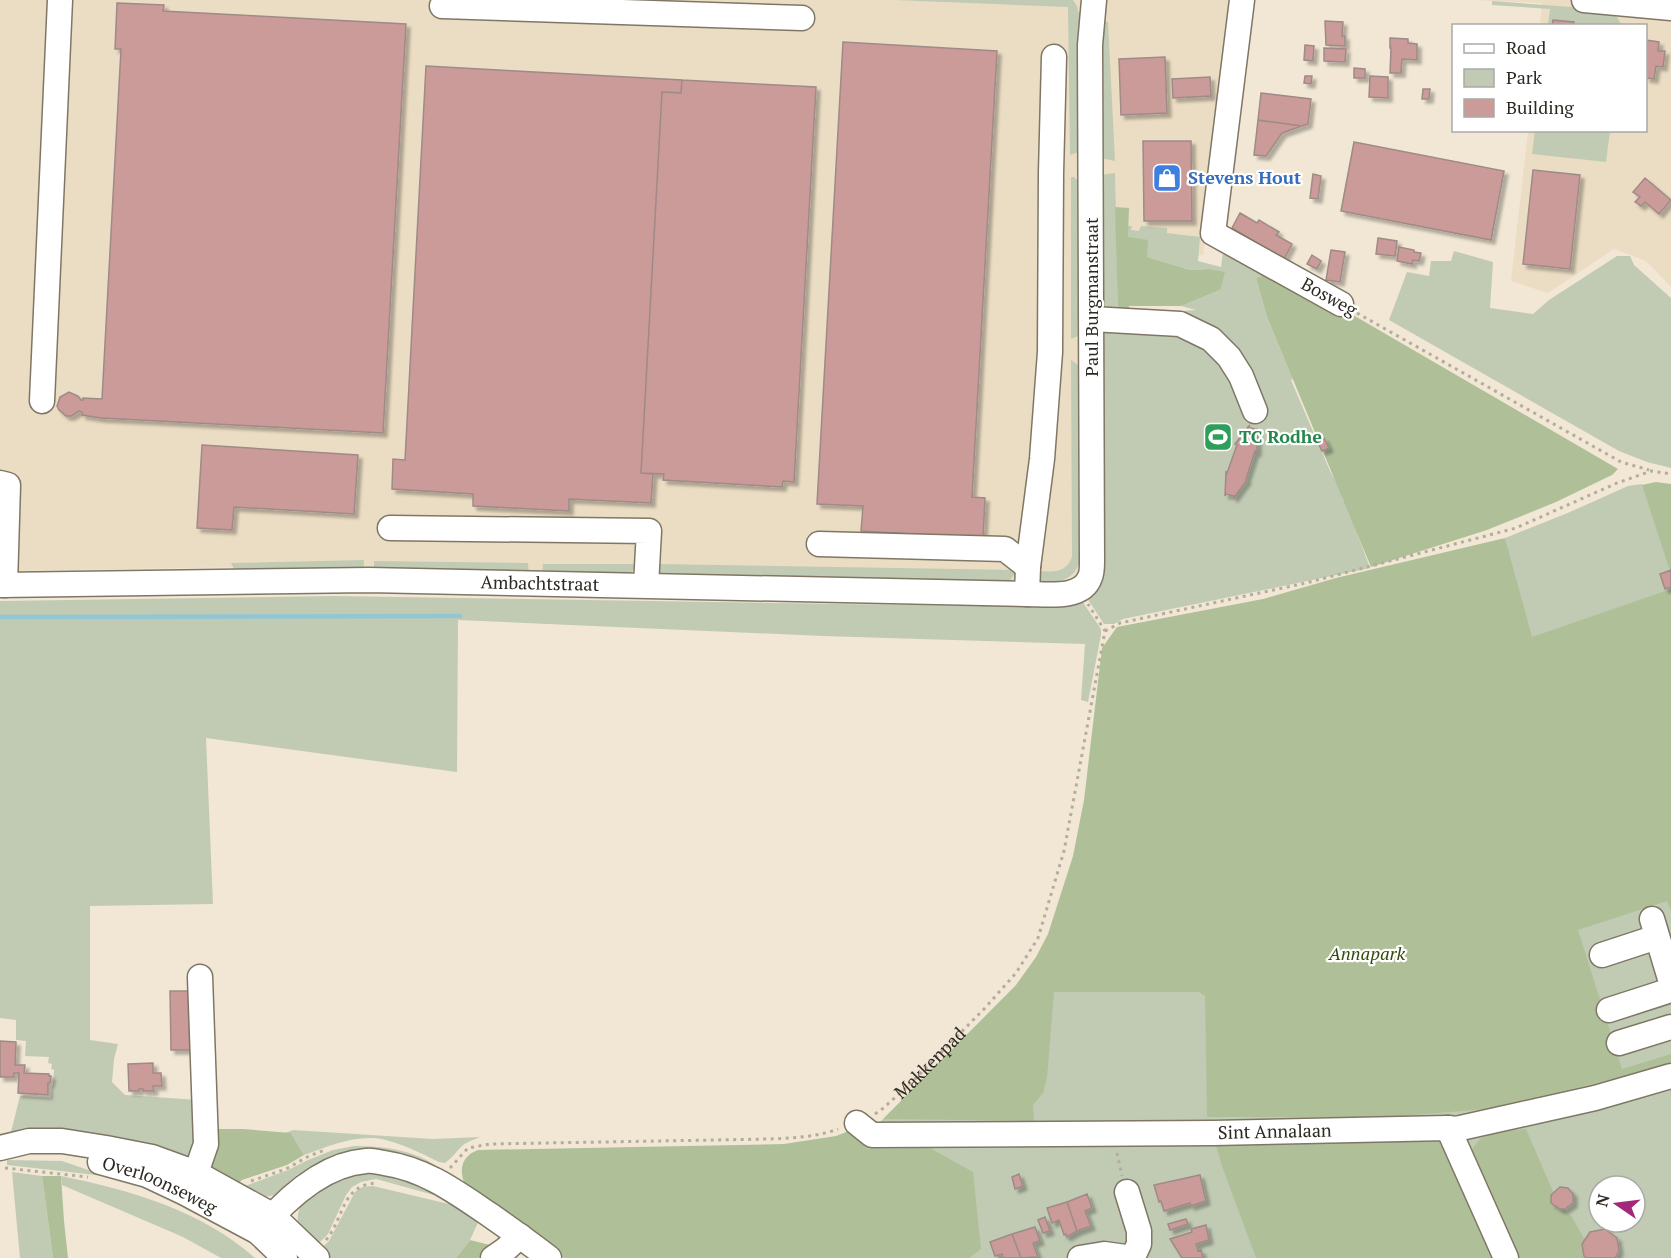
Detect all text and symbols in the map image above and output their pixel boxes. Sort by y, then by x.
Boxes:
legend [1452,24,1647,132]
text: Road [1506,35,1546,59]
text: Park [1506,65,1543,89]
text: Building [1506,95,1574,119]
shop icon: Stevens Hout [1151,162,1183,194]
place label: Stevens Hout [1188,165,1301,189]
street label: Paul Burgmanstraat [1079,217,1103,377]
street label: Bosweg [1297,271,1362,321]
sports icon: TC Rodhe [1202,421,1234,453]
place label: TC Rodhe [1239,424,1322,448]
street label: Ambachtstraat [480,569,600,596]
park label: Annapark [1328,941,1405,965]
street label: Makkenpad [889,1022,970,1104]
street label: Sint Annalaan [1218,1117,1332,1144]
street label: Overloonseweg [100,1150,222,1219]
north arrow [1587,1174,1647,1234]
text: N [1590,1192,1615,1209]

